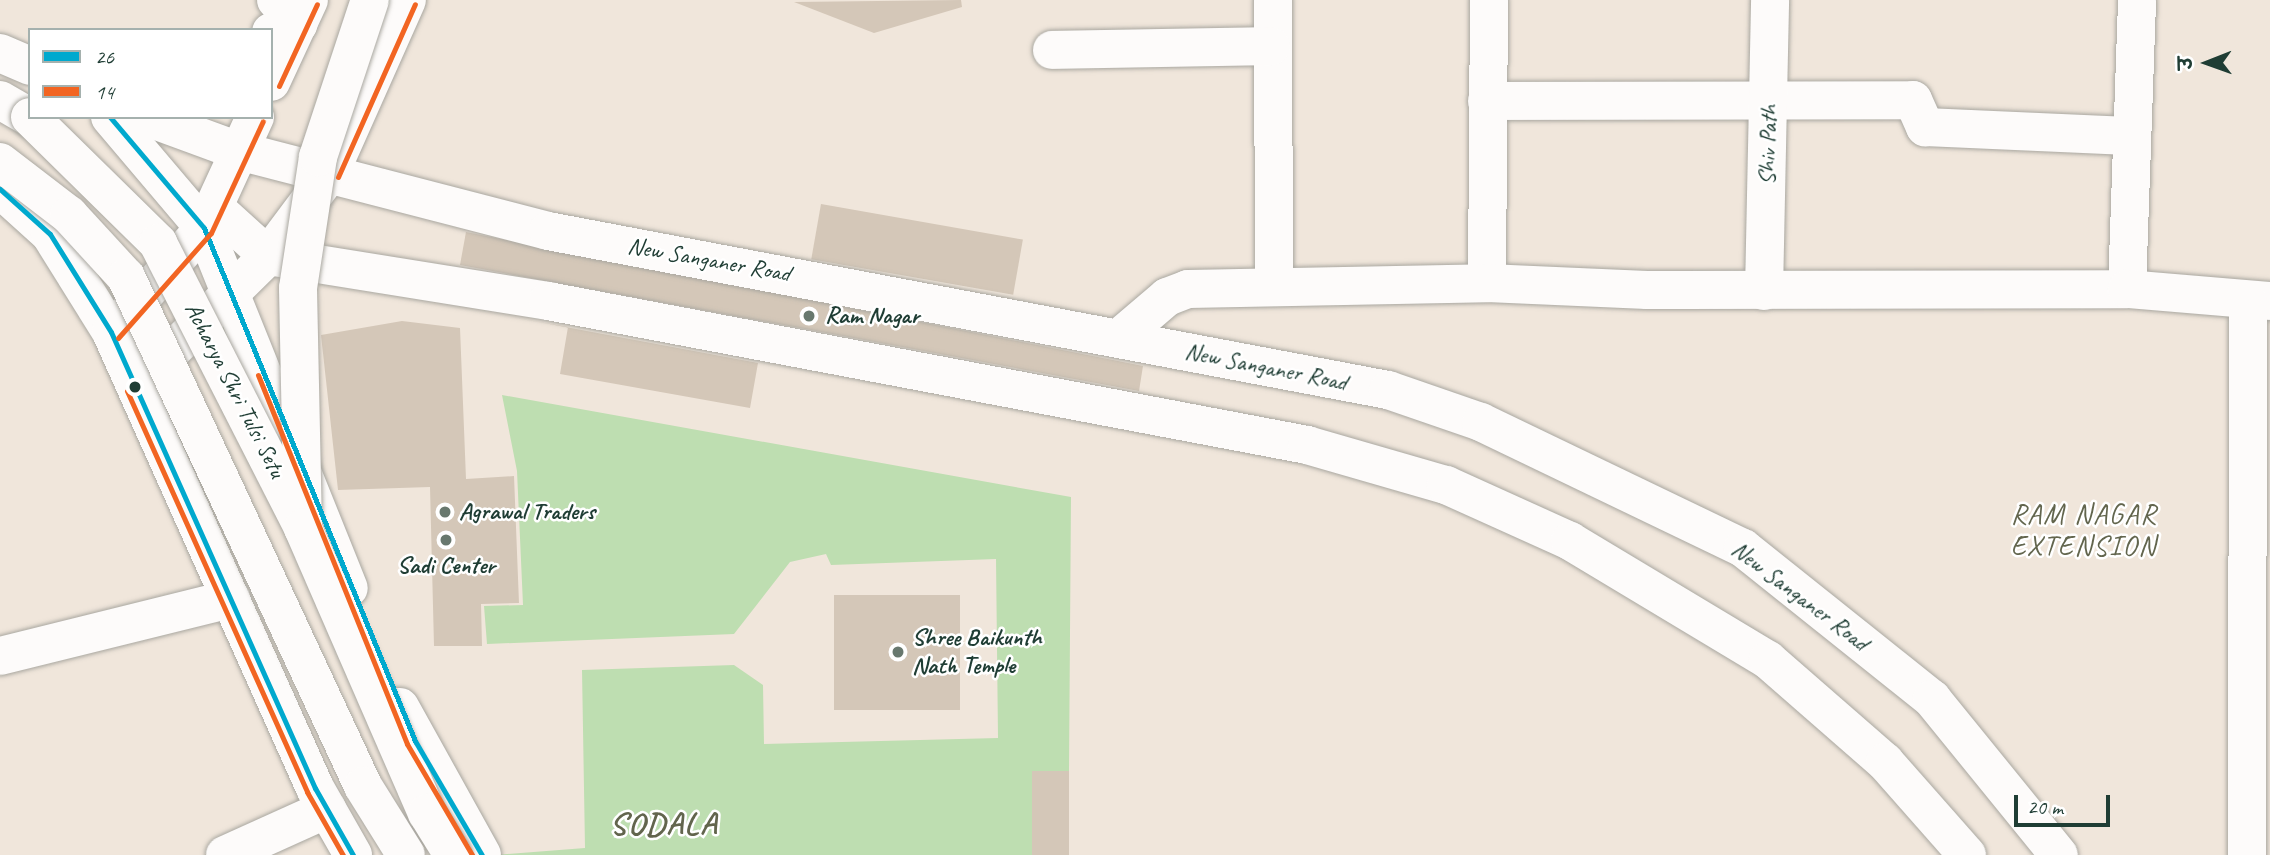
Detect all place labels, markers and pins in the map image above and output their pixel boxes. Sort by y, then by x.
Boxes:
place label: Ram Nagar [825,302,921,330]
marker: Ram Nagar [799,306,819,326]
unlabelled marker [128,380,142,394]
place label: Agrawal Traders [459,498,595,526]
marker: Agrawal Traders [437,504,453,520]
marker: Sadi Center [438,532,454,548]
place label: Sadi Center [397,552,495,580]
place label: Shree Baikunth Nath Temple [912,624,1042,680]
marker: Shree Baikunth Nath Temple [890,644,906,660]

